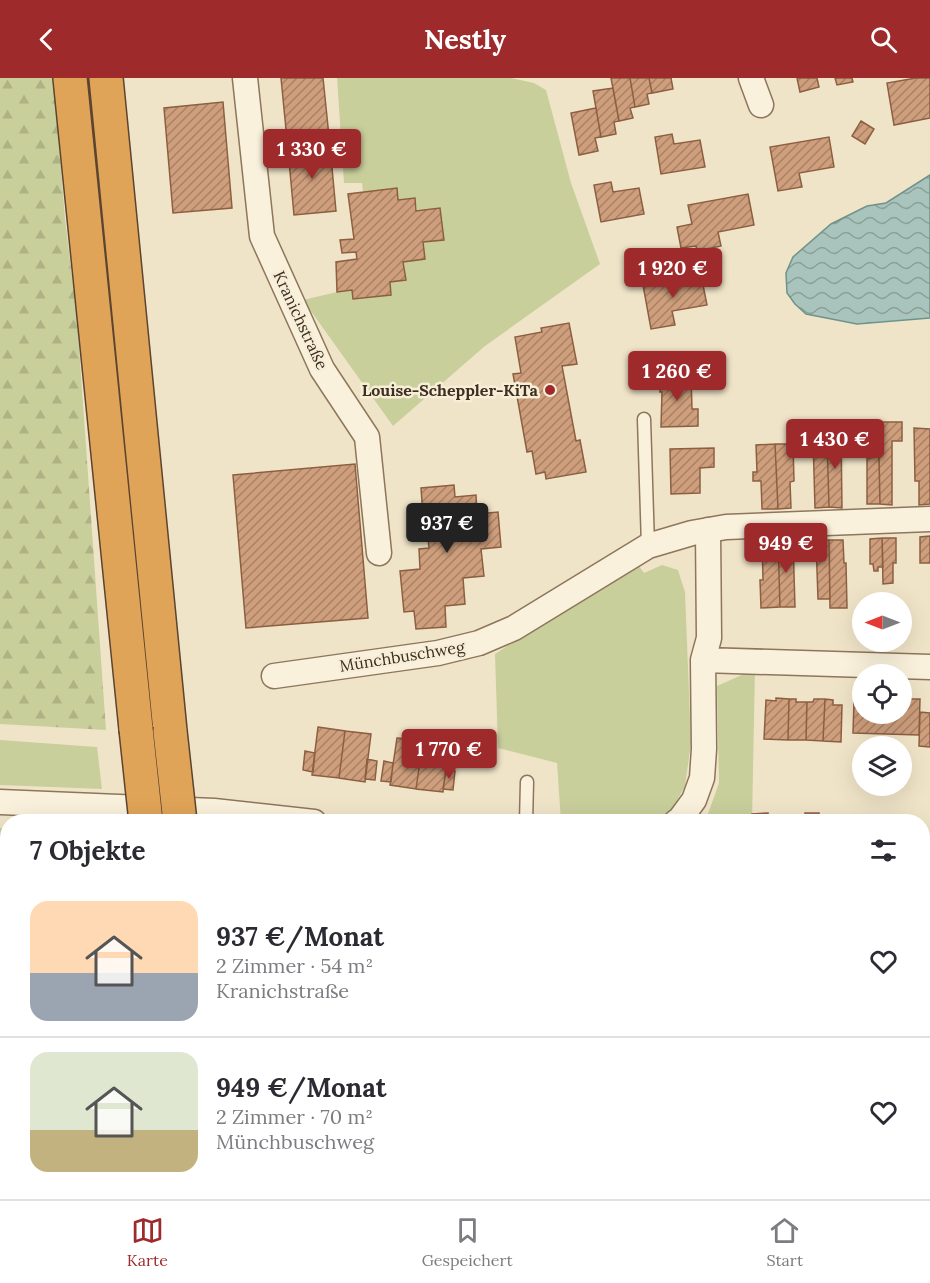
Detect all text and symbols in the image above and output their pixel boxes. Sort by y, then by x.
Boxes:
text: Nestly [424,22,506,56]
icon: back [30,23,63,56]
icon: search [867,23,900,56]
pin: 1 330 € [257,129,367,180]
text: 1 330 € [277,136,347,161]
pin: 1 920 € [618,248,728,299]
text: 1 920 € [638,255,708,280]
street label: Kranichstraße [269,267,333,373]
pin: 1 260 € [622,351,732,402]
text: 1 260 € [642,358,712,383]
place label: Louise-Scheppler-KiTa [362,380,539,400]
marker: Louise-Scheppler-KiTa [543,383,557,397]
pin: 1 430 € [780,419,890,470]
text: 1 430 € [800,426,870,451]
pin: 937 € [405,503,489,554]
text: 937 € [420,510,474,535]
pin: 949 € [744,523,828,574]
text: 949 € [758,530,814,555]
north arrow [852,592,912,652]
map controls [852,592,912,796]
street label: Münchbuschweg [338,636,467,676]
button: locate [852,664,912,724]
pin: 1 770 € [394,729,504,780]
text: 1 770 € [416,736,482,761]
button: layers [852,736,912,796]
text: 7 Objekte [30,834,146,867]
icon: filters [867,834,900,867]
text: 937 €/Monat [216,920,384,953]
icon: home [78,925,150,997]
icon: heart [867,945,900,978]
text: 2 Zimmer · 54 m² [216,953,373,978]
text: Kranichstraße [216,978,349,1003]
text: 949 €/Monat [216,1071,386,1104]
icon: home [78,1076,150,1148]
icon: heart [867,1096,900,1129]
text: 2 Zimmer · 70 m² [216,1104,373,1129]
text: Münchbuschweg [216,1129,374,1154]
tab: Karte [127,1214,168,1270]
tab: Gespeichert [422,1214,513,1270]
tab: Start [766,1214,803,1270]

